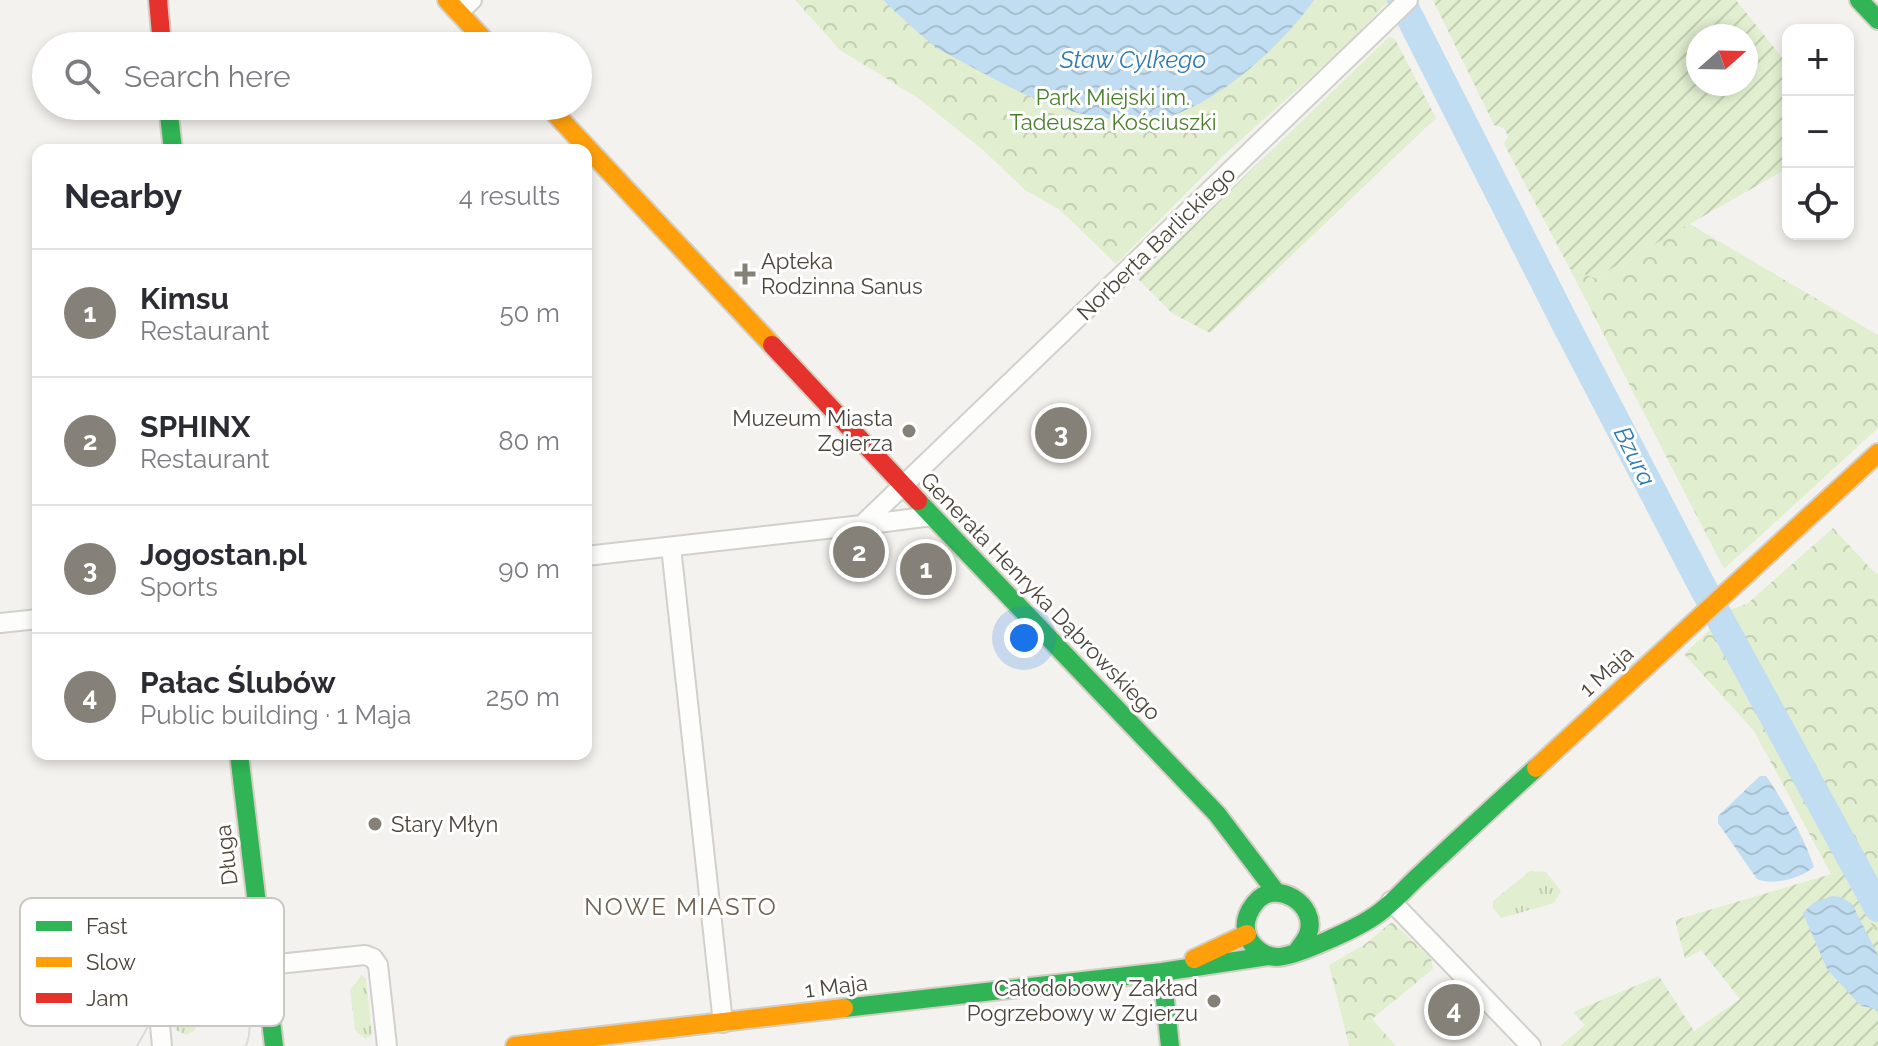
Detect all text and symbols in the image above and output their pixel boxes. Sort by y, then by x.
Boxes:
north arrow [1686,24,1758,96]
map controls [1782,24,1854,240]
button: + [1782,24,1854,96]
search box [32,32,592,120]
water label: Staw Cylkego [1059,45,1206,74]
icon: search [60,54,104,98]
text: Search here [124,59,291,94]
park label: Park Miejski im. Tadeusza Kościuszki [1010,84,1216,135]
button: − [1782,96,1854,168]
street label: Norberta Barlickiego [1071,161,1241,325]
button: locate [1782,168,1854,240]
text: Nearby [64,176,182,216]
text: 4 results [459,181,560,211]
place label: Apteka Rodzinna Sanus [761,248,923,299]
marker: Apteka Rodzinna Sanus [736,265,754,283]
text: Kimsu [140,281,229,316]
text: 1 [84,298,96,328]
text: 50 m [499,298,560,328]
text: Restaurant [140,316,270,346]
pin: 3 [1035,403,1087,463]
place label: Muzeum Miasta Zgierza [732,405,893,456]
text: SPHINX [140,409,250,444]
marker: Muzeum Miasta Zgierza [900,422,918,440]
water label: Bzura [1608,422,1662,490]
text: 2 [83,426,97,456]
text: 80 m [498,426,560,456]
text: Restaurant [140,444,270,474]
street label: Generała Henryka Dąbrowskiego [916,467,1166,725]
pin: 2 [833,522,885,582]
text: Jogostan.pl [140,537,307,572]
pin: 1 [900,539,952,599]
text: 3 [83,554,97,584]
text: 90 m [498,554,560,584]
text: Sports [140,572,218,602]
your location [1004,618,1044,658]
street label: 1 Maja [1574,640,1638,702]
text: Pałac Ślubów [140,665,336,700]
text: 4 [83,682,97,712]
text: 250 m [486,682,560,712]
text: Public building · 1 Maja [140,700,411,730]
place label: Stary Młyn [391,811,498,837]
marker: Stary Młyn [366,815,384,833]
street label: Długa [209,823,243,887]
district label: NOWE MIASTO [584,892,778,921]
legend [20,898,284,1026]
text: Fast [86,913,128,939]
text: Slow [86,949,136,975]
street label: 1 Maja [803,969,869,1003]
place label: Całodobowy Zakład Pogrzebowy w Zgierzu [967,975,1198,1026]
pin: 4 [1428,980,1480,1040]
text: Jam [86,985,129,1011]
marker: Całodobowy Zakład Pogrzebowy w Zgierzu [1205,992,1223,1010]

